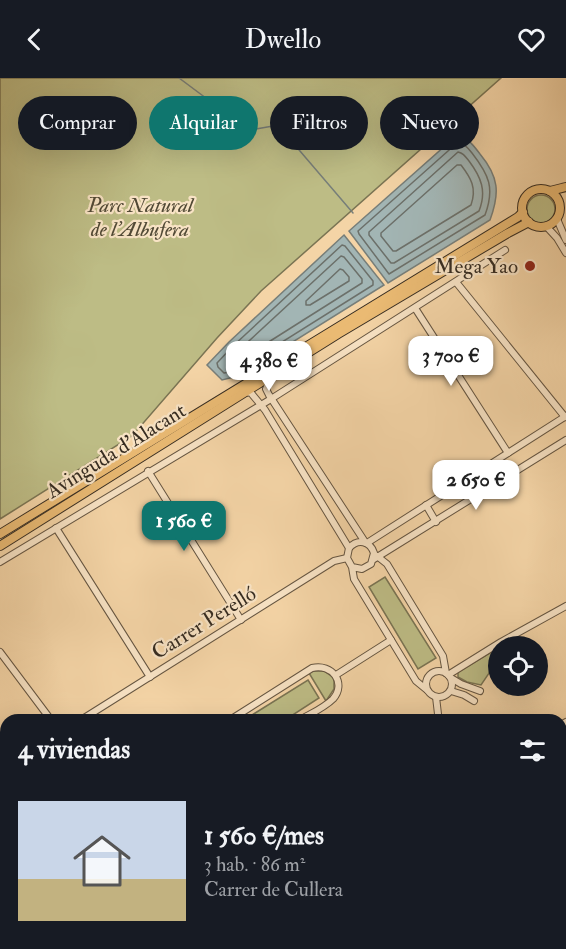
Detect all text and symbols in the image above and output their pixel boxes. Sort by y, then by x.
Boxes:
icon: back [18,23,51,56]
text: Dwello [245,23,321,56]
icon: heart [515,23,548,56]
chip: Comprar [18,96,137,150]
chip: Alquilar [149,96,258,150]
chip: Filtros [270,96,368,150]
chip: Nuevo [380,96,479,150]
park label: Parc Natural de l'Albufera [86,192,195,243]
place label: Mega Yao [435,253,518,280]
marker: Mega Yao [523,259,537,273]
pin: 3 700 € [396,336,506,387]
pin: 4 380 € [214,341,324,392]
text: 3 700 € [422,343,480,368]
text: 4 380 € [240,348,298,373]
street label: Avinguda d'Alacant [40,397,191,505]
pin: 2 650 € [421,460,531,511]
text: 2 650 € [446,467,506,492]
pin: 1 560 € [129,501,239,552]
text: 1 560 € [156,508,212,533]
street label: Carrer Perelló [147,580,261,666]
map controls [488,636,548,696]
button: locate [488,636,548,696]
text: 4 viviendas [18,734,130,766]
icon: filters [516,734,549,767]
text: 1 560 €/mes [204,820,324,852]
icon: home [66,825,138,897]
text: 3 hab. · 86 m² [204,852,305,877]
text: Carrer de Cullera [204,877,343,902]

